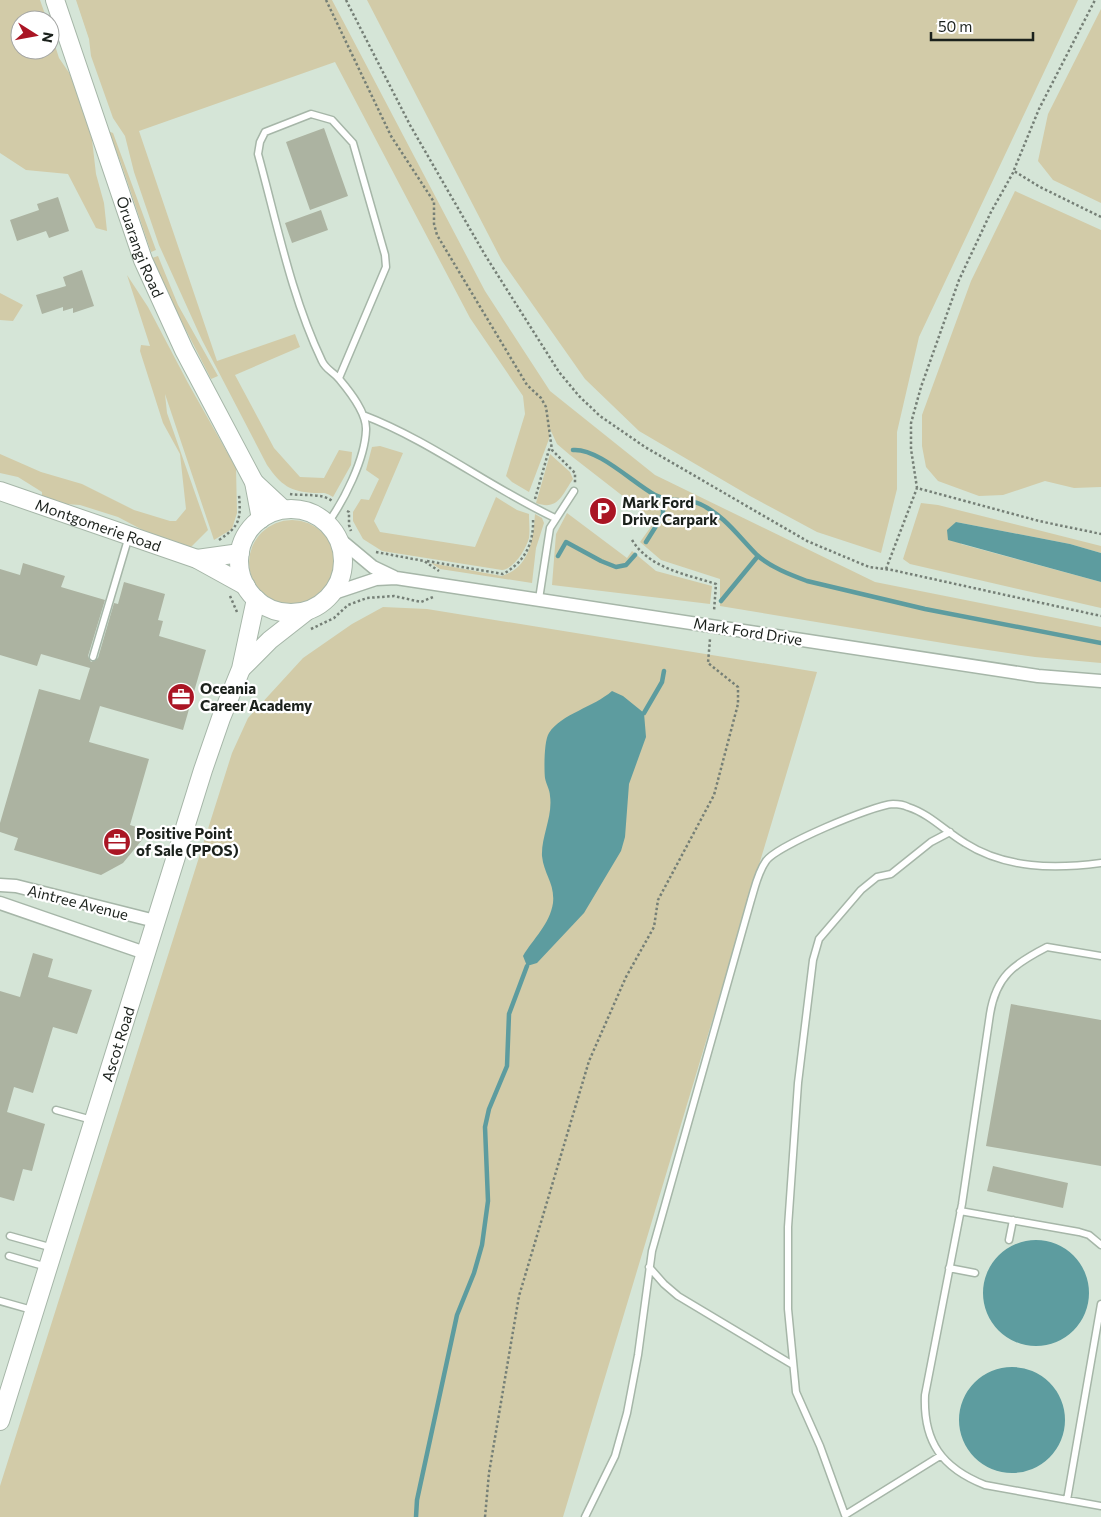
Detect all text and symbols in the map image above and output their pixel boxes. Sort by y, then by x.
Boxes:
north arrow [10,10,60,60]
scale bar [931,10,1034,42]
text: 50 m [938,17,972,35]
text: N [39,31,58,44]
street label: Ōruarangi Road [113,194,168,300]
place label: Mark Ford Drive Carpark [622,493,718,528]
street label: Montgomerie Road [33,495,164,555]
parking icon: Mark Ford Drive Carpark [588,496,618,526]
street label: Mark Ford Drive [692,614,804,648]
place label: Oceania Career Academy [200,679,313,714]
office icon: Oceania Career Academy [166,682,196,712]
place label: Positive Point of Sale (PPOS) [136,824,239,859]
office icon: Positive Point of Sale (PPOS) [102,827,132,857]
street label: Aintree Avenue [26,881,130,923]
street label: Ascot Road [97,1004,138,1084]

